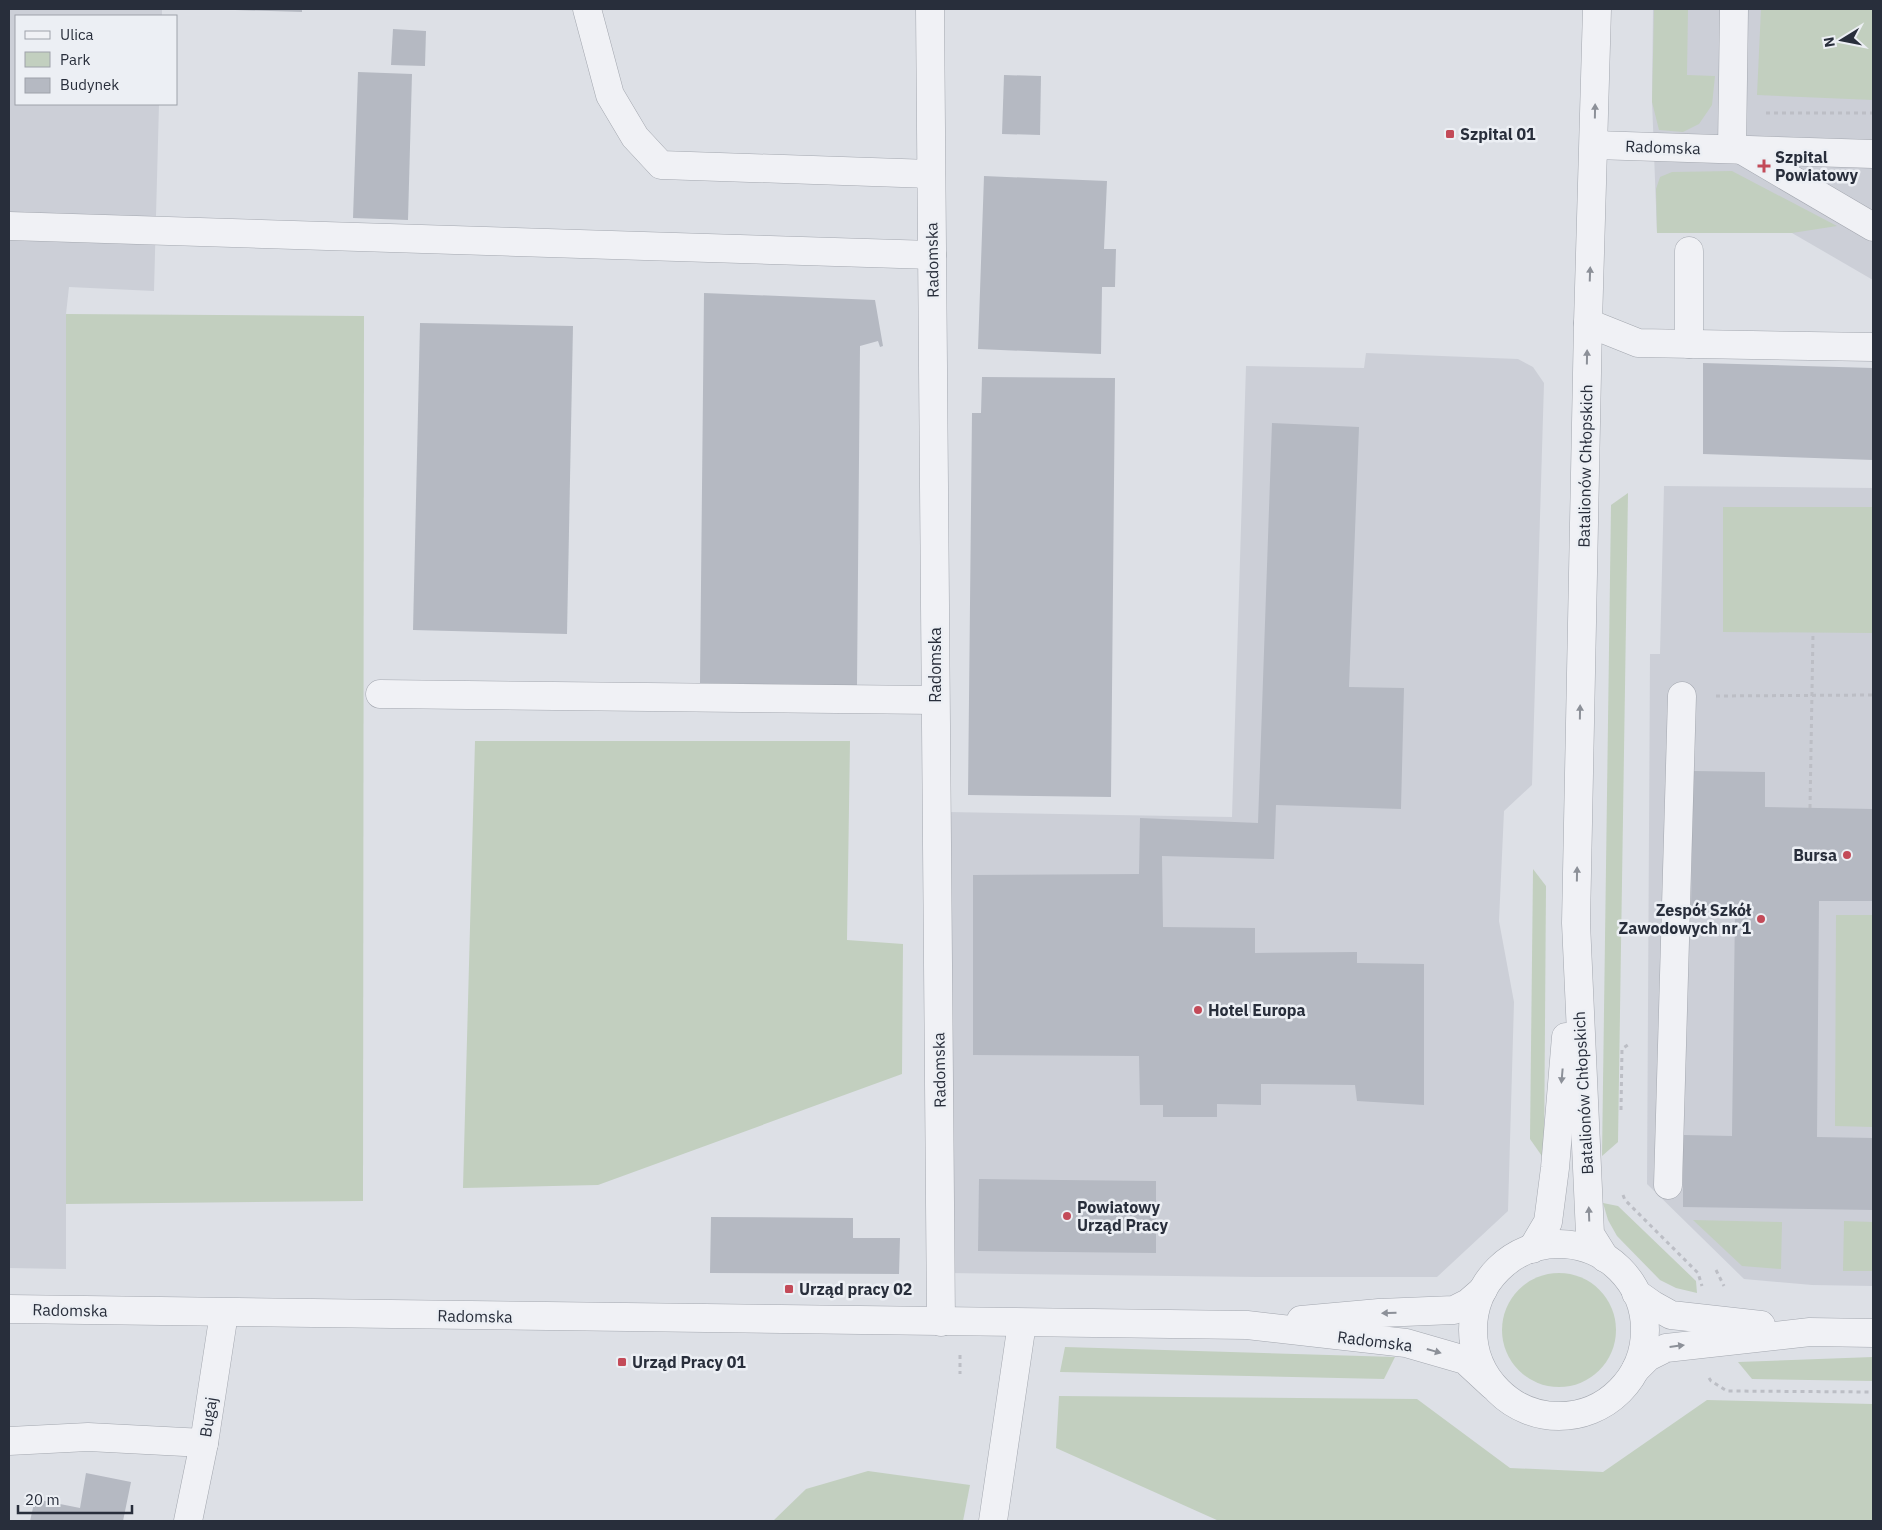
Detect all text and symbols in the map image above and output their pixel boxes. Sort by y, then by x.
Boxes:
legend [15,15,178,105]
north arrow [1817,15,1867,65]
text: Ulica [60,25,94,44]
text: N [1819,36,1839,49]
text: Park [60,50,90,69]
text: Budynek [60,75,119,94]
one-way arrow [1591,103,1599,119]
place label: Szpital 01 [1460,124,1536,144]
marker: Szpital 01 [1444,128,1456,140]
street label: Radomska [1625,136,1702,158]
place label: Szpital Powiatowy [1775,147,1858,185]
marker: Szpital Powiatowy [1757,159,1771,173]
street label: Radomska [921,222,943,298]
one-way arrow [1586,266,1594,282]
one-way arrow [1584,349,1592,365]
street label: Batalionów Chłopskich [1574,384,1596,548]
street label: Radomska [925,627,945,703]
one-way arrow [1576,704,1584,720]
place label: Bursa [1793,845,1837,865]
marker: Bursa [1841,849,1853,861]
one-way arrow [1573,866,1581,882]
place label: Zespół Szkół Zawodowych nr 1 [1619,900,1752,938]
marker: Zespół Szkół Zawodowych nr 1 [1755,913,1767,925]
place label: Hotel Europa [1208,1000,1306,1020]
marker: Hotel Europa [1192,1004,1204,1016]
street label: Batalionów Chłopskich [1569,1011,1597,1175]
street label: Radomska [928,1032,950,1108]
one-way arrow [1558,1068,1566,1084]
place label: Powiatowy Urząd Pracy [1077,1197,1168,1235]
one-way arrow [1585,1206,1593,1222]
marker: Powiatowy Urząd Pracy [1061,1210,1073,1222]
place label: Urząd pracy 02 [799,1279,912,1299]
marker: Urząd pracy 02 [783,1283,795,1295]
street label: Radomska [32,1299,108,1321]
street label: Radomska [437,1305,513,1327]
one-way arrow [1380,1309,1396,1317]
street label: Radomska [1336,1326,1414,1356]
one-way arrow [1670,1342,1686,1350]
one-way arrow [1426,1347,1441,1355]
place label: Urząd Pracy 01 [632,1352,746,1372]
marker: Urząd Pracy 01 [616,1356,628,1368]
street label: Bugaj [195,1395,221,1439]
scale bar [18,1482,131,1514]
text: 20 m [25,1490,60,1509]

